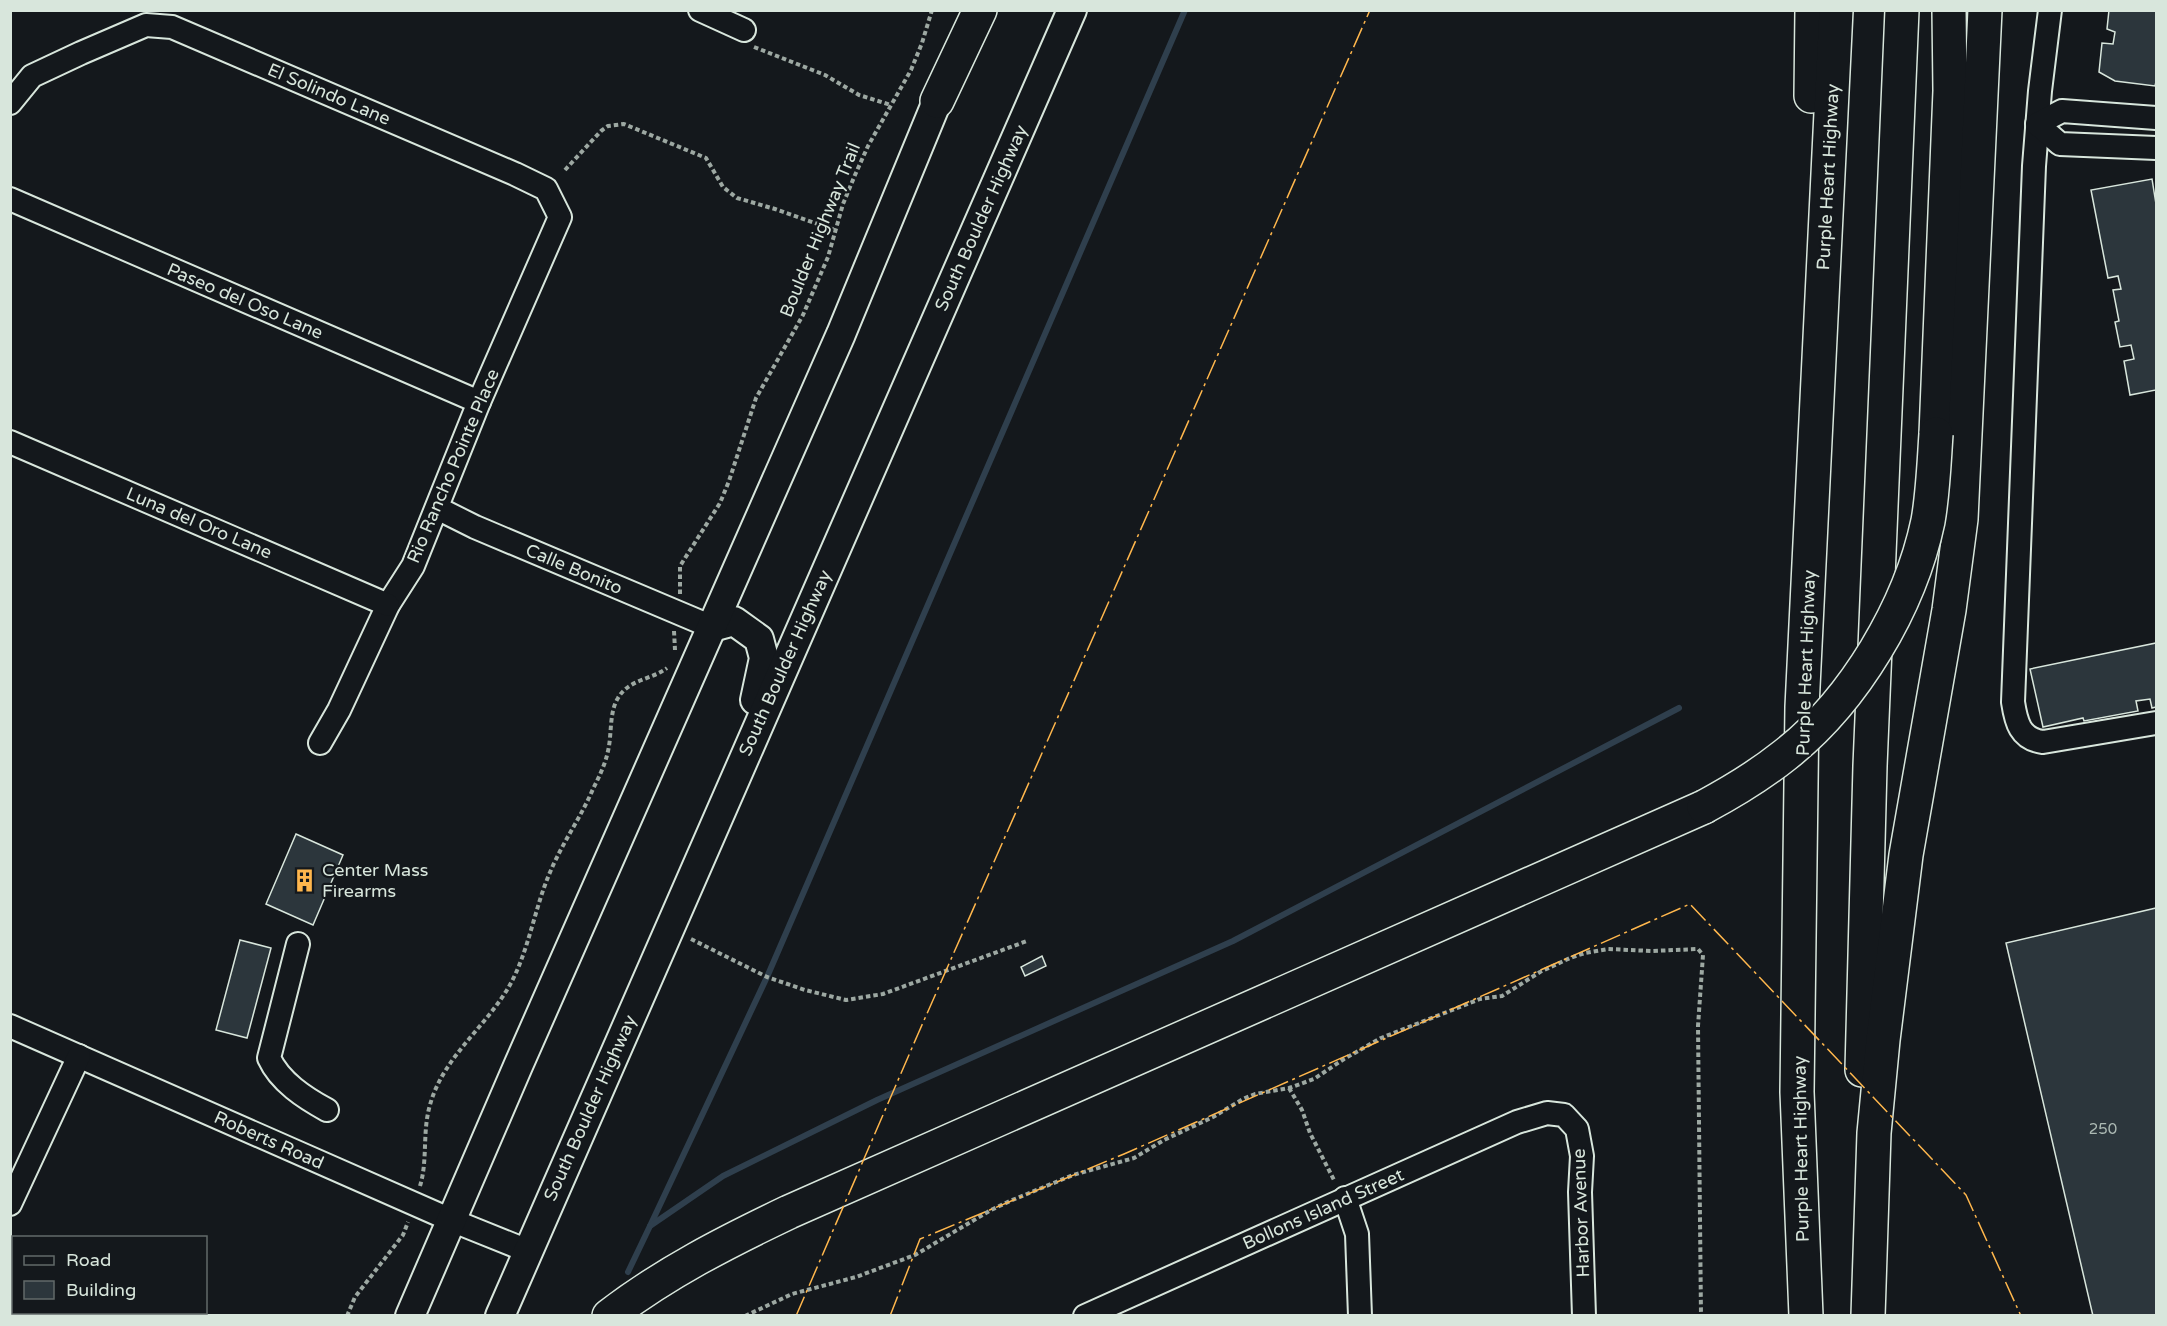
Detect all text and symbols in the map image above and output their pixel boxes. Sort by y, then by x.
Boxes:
street label: El Solindo Lane [264,58,394,130]
street label: Purple Heart Highway [1812,83,1844,271]
street label: South Boulder Highway [930,121,1032,314]
street label: Boulder Highway Trail [775,140,865,320]
street label: Paseo del Oso Lane [164,258,326,344]
street label: Rio Rancho Pointe Place [402,366,504,566]
street label: Luna del Oro Lane [123,482,275,564]
street label: Calle Bonito [522,539,626,599]
street label: South Boulder Highway [734,566,836,759]
street label: Purple Heart Highway [1792,569,1820,757]
place label: Center Mass Firearms [322,859,428,902]
building icon: Center Mass Firearms [291,867,317,893]
street label: South Boulder Highway [539,1011,641,1204]
street label: Purple Heart Highway [1788,1055,1814,1242]
street label: Roberts Road [211,1106,327,1174]
house number: 250 [2089,1120,2117,1138]
street label: Harbor Avenue [1568,1148,1594,1278]
street label: Bollons Island Street [1239,1163,1407,1254]
legend [12,1236,207,1314]
text: Road [66,1249,111,1271]
text: Building [66,1279,136,1301]

